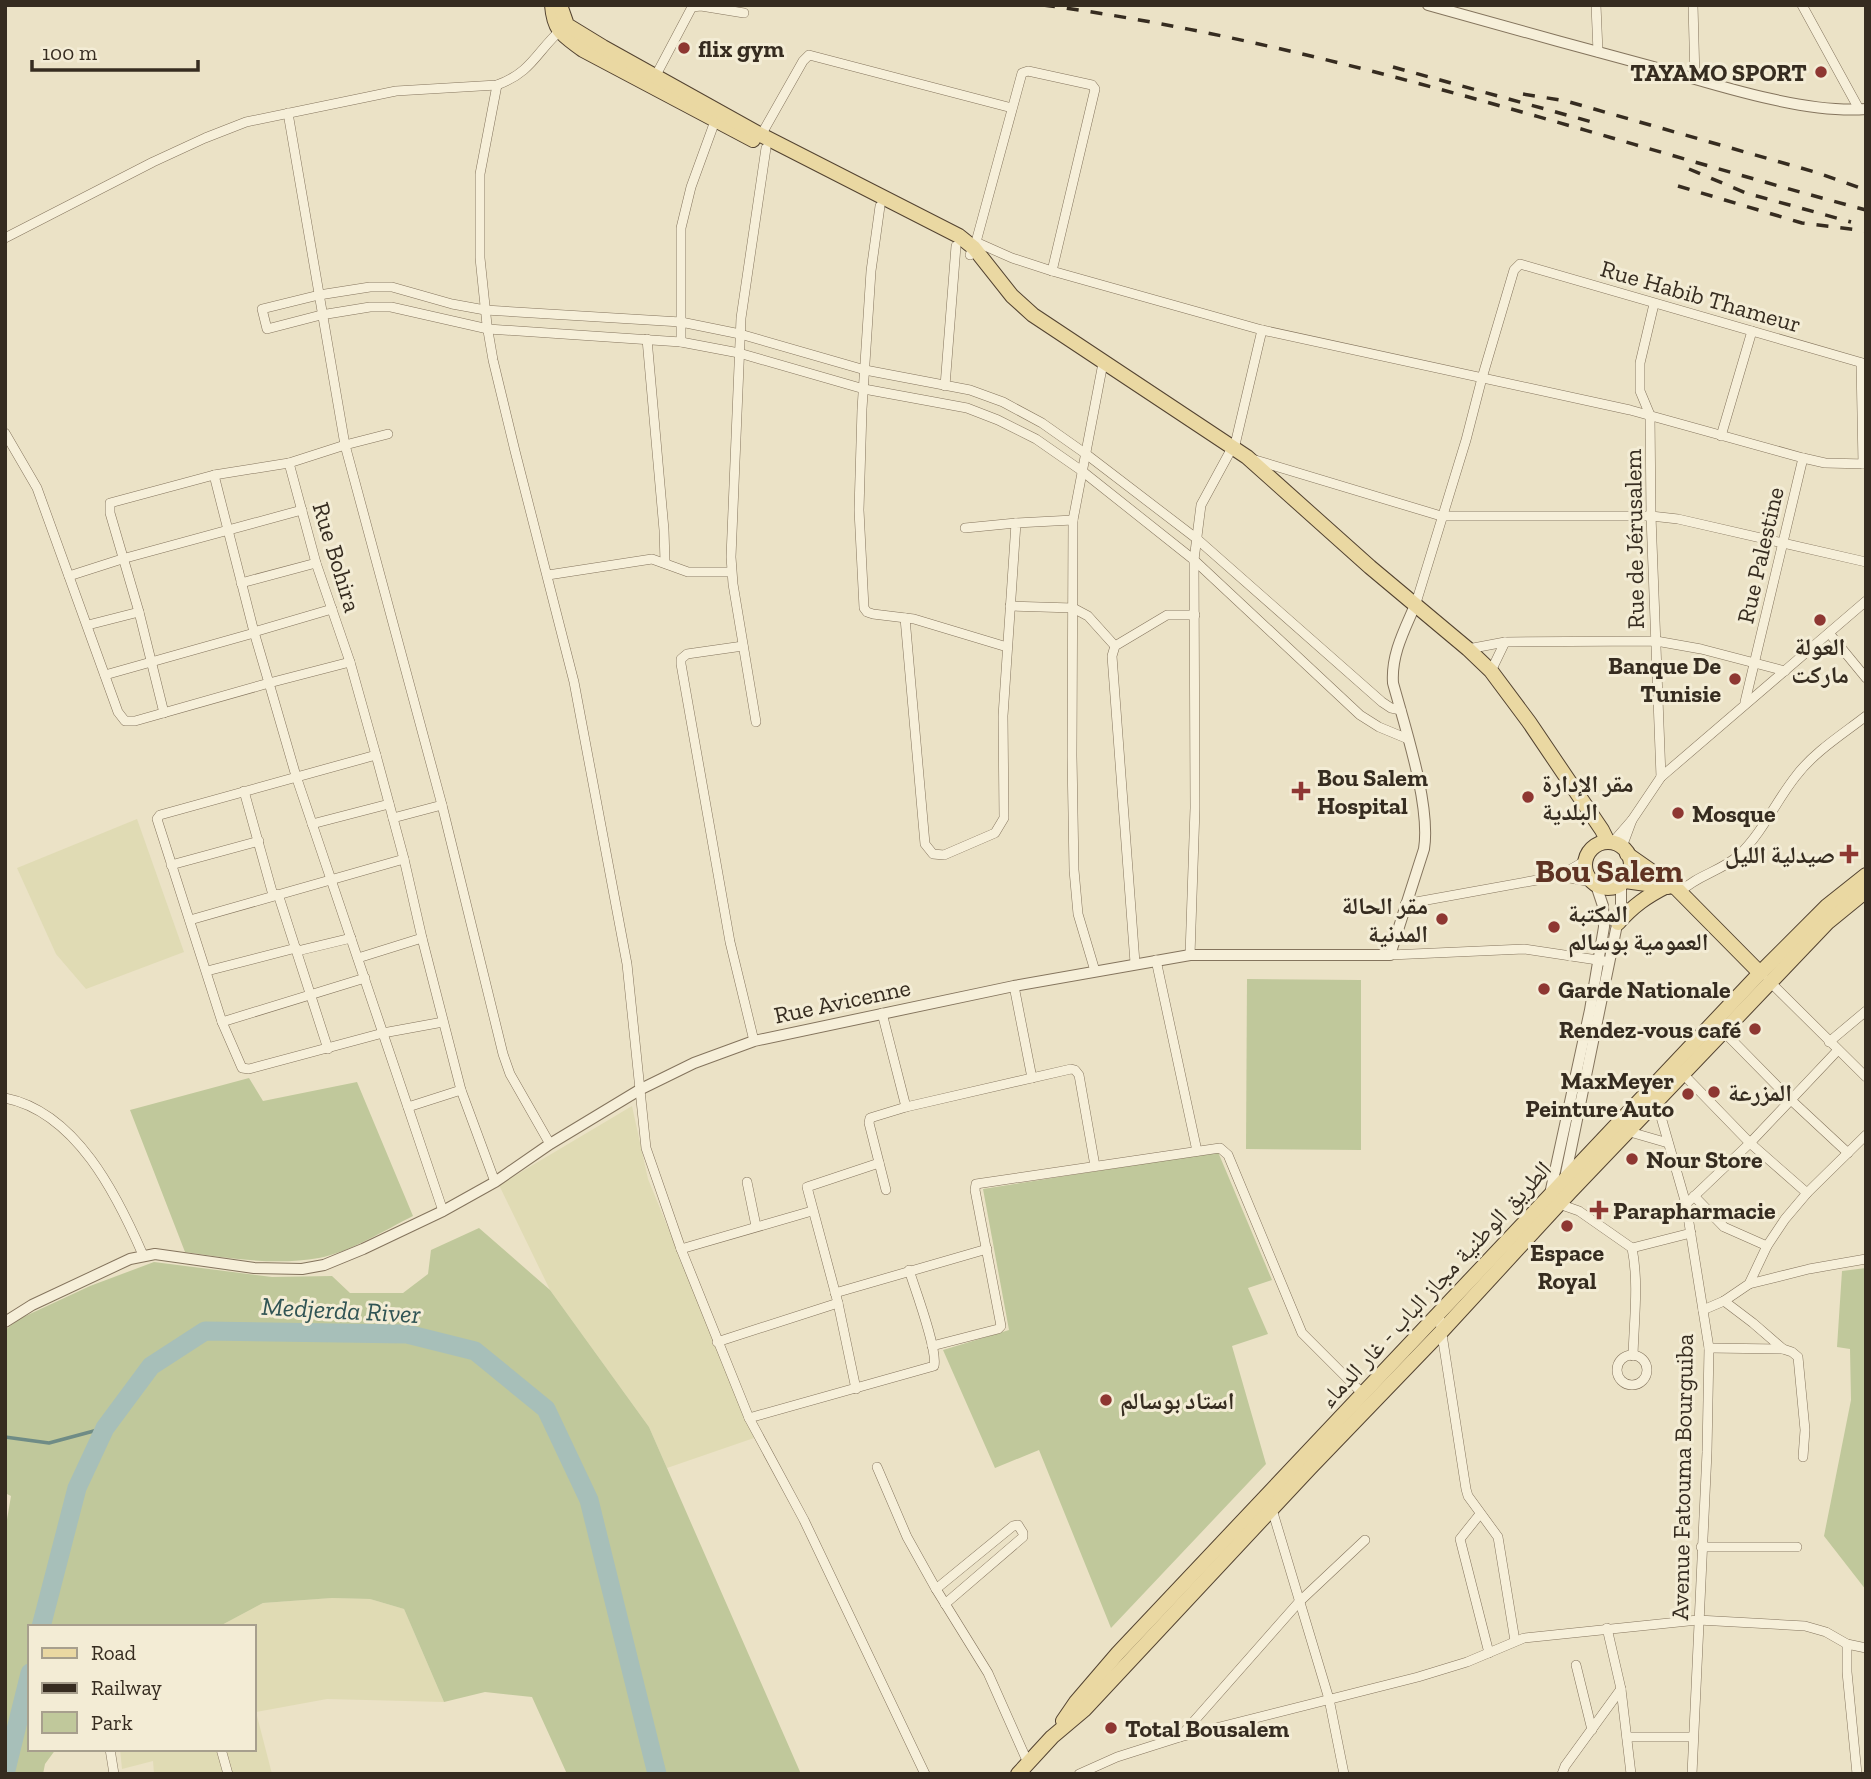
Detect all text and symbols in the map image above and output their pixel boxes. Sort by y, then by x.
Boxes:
scale bar [32,28,198,72]
place label: flix gym [698,34,784,63]
text: 100 m [42,40,97,65]
marker: flix gym [676,40,692,56]
place label: TAYAMO SPORT [1630,58,1807,87]
marker: TAYAMO SPORT [1813,64,1829,80]
street label: Rue Habib Thameur [1597,253,1805,339]
street label: Rue de Jérusalem [1618,448,1650,629]
street label: Rue Palestine [1730,484,1790,626]
street label: Rue Bohira [307,498,368,616]
marker: العولة ماركت [1812,612,1828,628]
place label: العولة ماركت [1791,632,1849,689]
place label: Banque De Tunisie [1608,651,1721,708]
marker: Banque De Tunisie [1727,671,1743,687]
place label: Bou Salem Hospital [1317,763,1428,820]
place label: مقر الإدارة البلدية [1542,769,1634,826]
marker: Bou Salem Hospital [1291,781,1311,801]
marker: مقر الإدارة البلدية [1520,789,1536,805]
place label: Mosque [1692,799,1776,828]
marker: Mosque [1670,805,1686,821]
place label: صيدلية الليل [1725,840,1835,869]
marker: صيدلية الليل [1841,846,1857,862]
district label: Bou Salem [1535,852,1683,890]
place label: مقر الحالة المدنية [1342,891,1428,948]
place label: المكتبة العمومية بوسالم [1568,899,1709,958]
marker: مقر الحالة المدنية [1434,911,1450,927]
marker: المكتبة العمومية بوسالم [1546,919,1562,935]
street label: Rue Avicenne [771,972,913,1030]
place label: Garde Nationale [1558,975,1731,1004]
marker: Garde Nationale [1536,981,1552,997]
place label: Rendez-vous café [1559,1015,1741,1044]
marker: Rendez-vous café [1747,1021,1763,1037]
place label: MaxMeyer Peinture Auto [1525,1066,1674,1123]
place label: المزرعة [1728,1078,1792,1107]
marker: المزرعة [1706,1084,1722,1100]
marker: MaxMeyer Peinture Auto [1680,1086,1696,1102]
place label: Nour Store [1646,1145,1763,1174]
marker: Nour Store [1624,1151,1640,1167]
street label: الطريق الوطنية مجاز الباب - غار الدماء [1313,1155,1557,1413]
place label: Parapharmacie [1613,1196,1776,1225]
marker: Parapharmacie [1591,1202,1607,1218]
marker: Espace Royal [1559,1218,1575,1234]
place label: Espace Royal [1530,1238,1604,1295]
water label: Medjerda River [261,1290,422,1330]
street label: Avenue Fatouma Bourguiba [1665,1333,1699,1621]
place label: استاد بوسالم [1120,1386,1235,1417]
marker: استاد بوسالم [1098,1392,1114,1408]
legend [28,1625,256,1751]
text: Road [91,1640,137,1665]
text: Railway [91,1675,162,1700]
text: Park [91,1710,133,1735]
place label: Total Bousalem [1125,1714,1289,1743]
marker: Total Bousalem [1103,1720,1119,1736]

